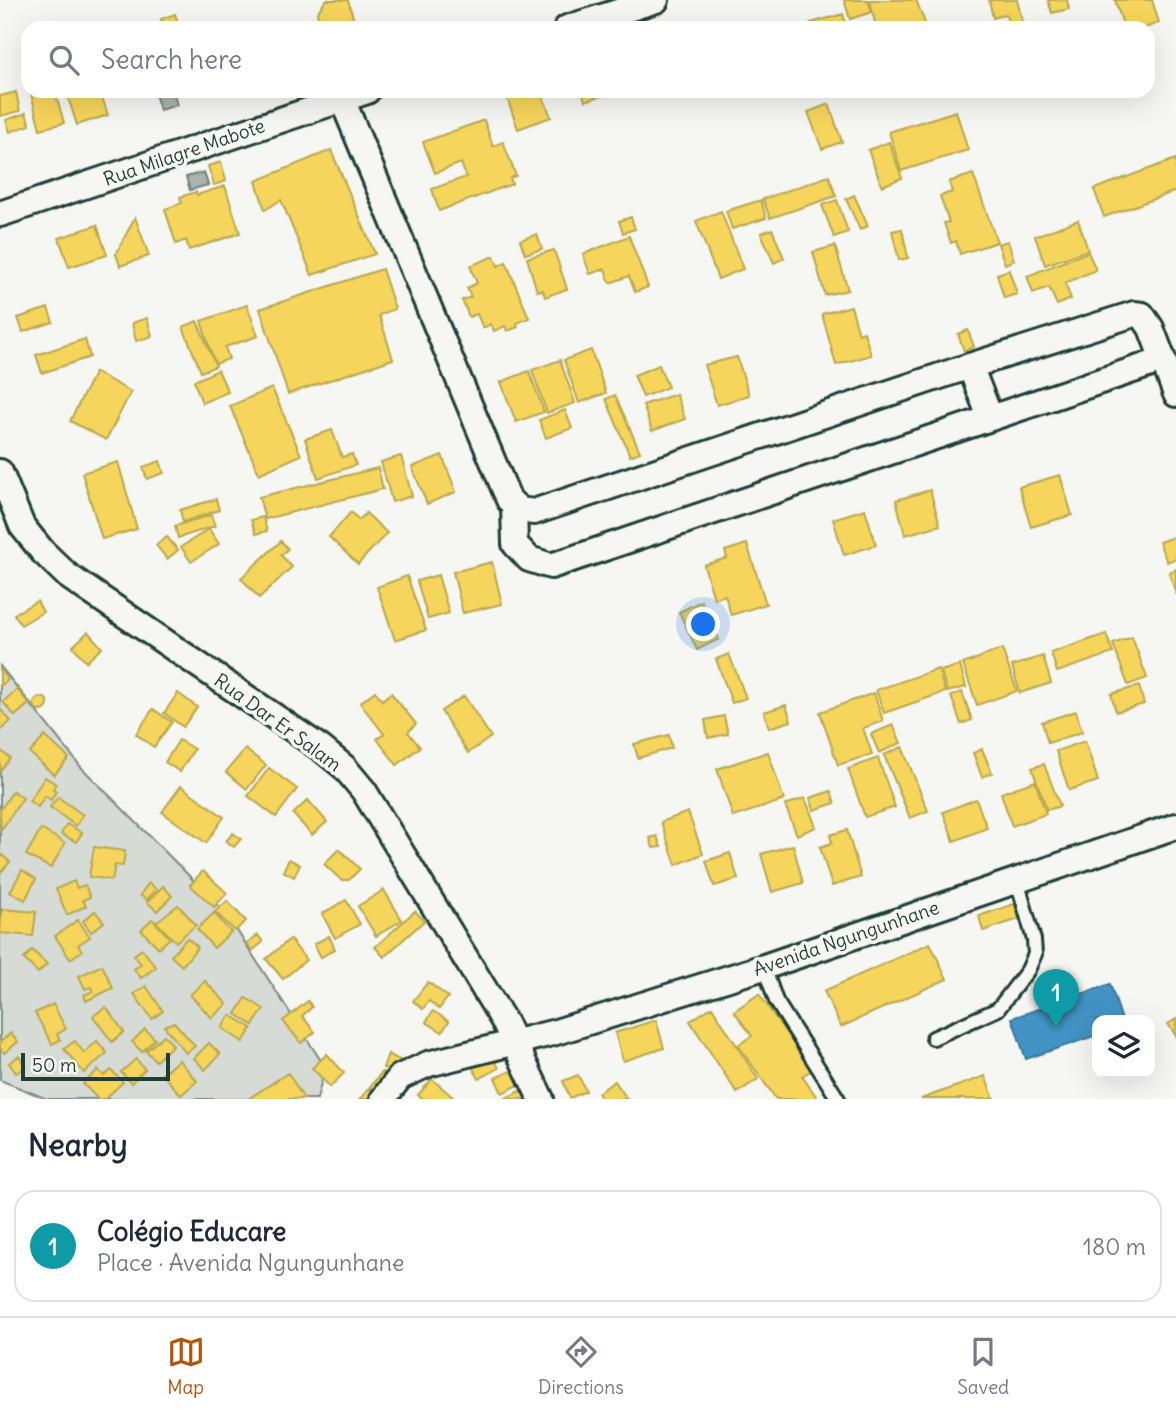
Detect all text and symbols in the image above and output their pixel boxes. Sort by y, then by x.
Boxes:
search box [21,21,1155,98]
icon: search [45,41,83,79]
text: Search here [101,43,242,76]
street label: Rua Milagre Mabote [100,113,268,191]
your location [686,607,720,641]
street label: Rua Dar Er Salam [210,668,346,776]
street label: Avenida Ngungunhane [750,895,942,981]
pin: 1 [1033,969,1079,1027]
map controls [1092,1015,1155,1078]
button: layers [1092,1015,1155,1078]
scale bar [21,1050,170,1082]
text: 50 m [32,1053,77,1077]
text: Nearby [28,1126,128,1164]
text: Colégio Educare [97,1215,286,1248]
text: 1 [48,1232,58,1261]
text: 180 m [1083,1232,1146,1261]
text: Place · Avenida Ngungunhane [97,1248,405,1277]
tab: Map [167,1333,205,1399]
tab: Directions [538,1333,624,1399]
tab: Saved [957,1333,1009,1399]

